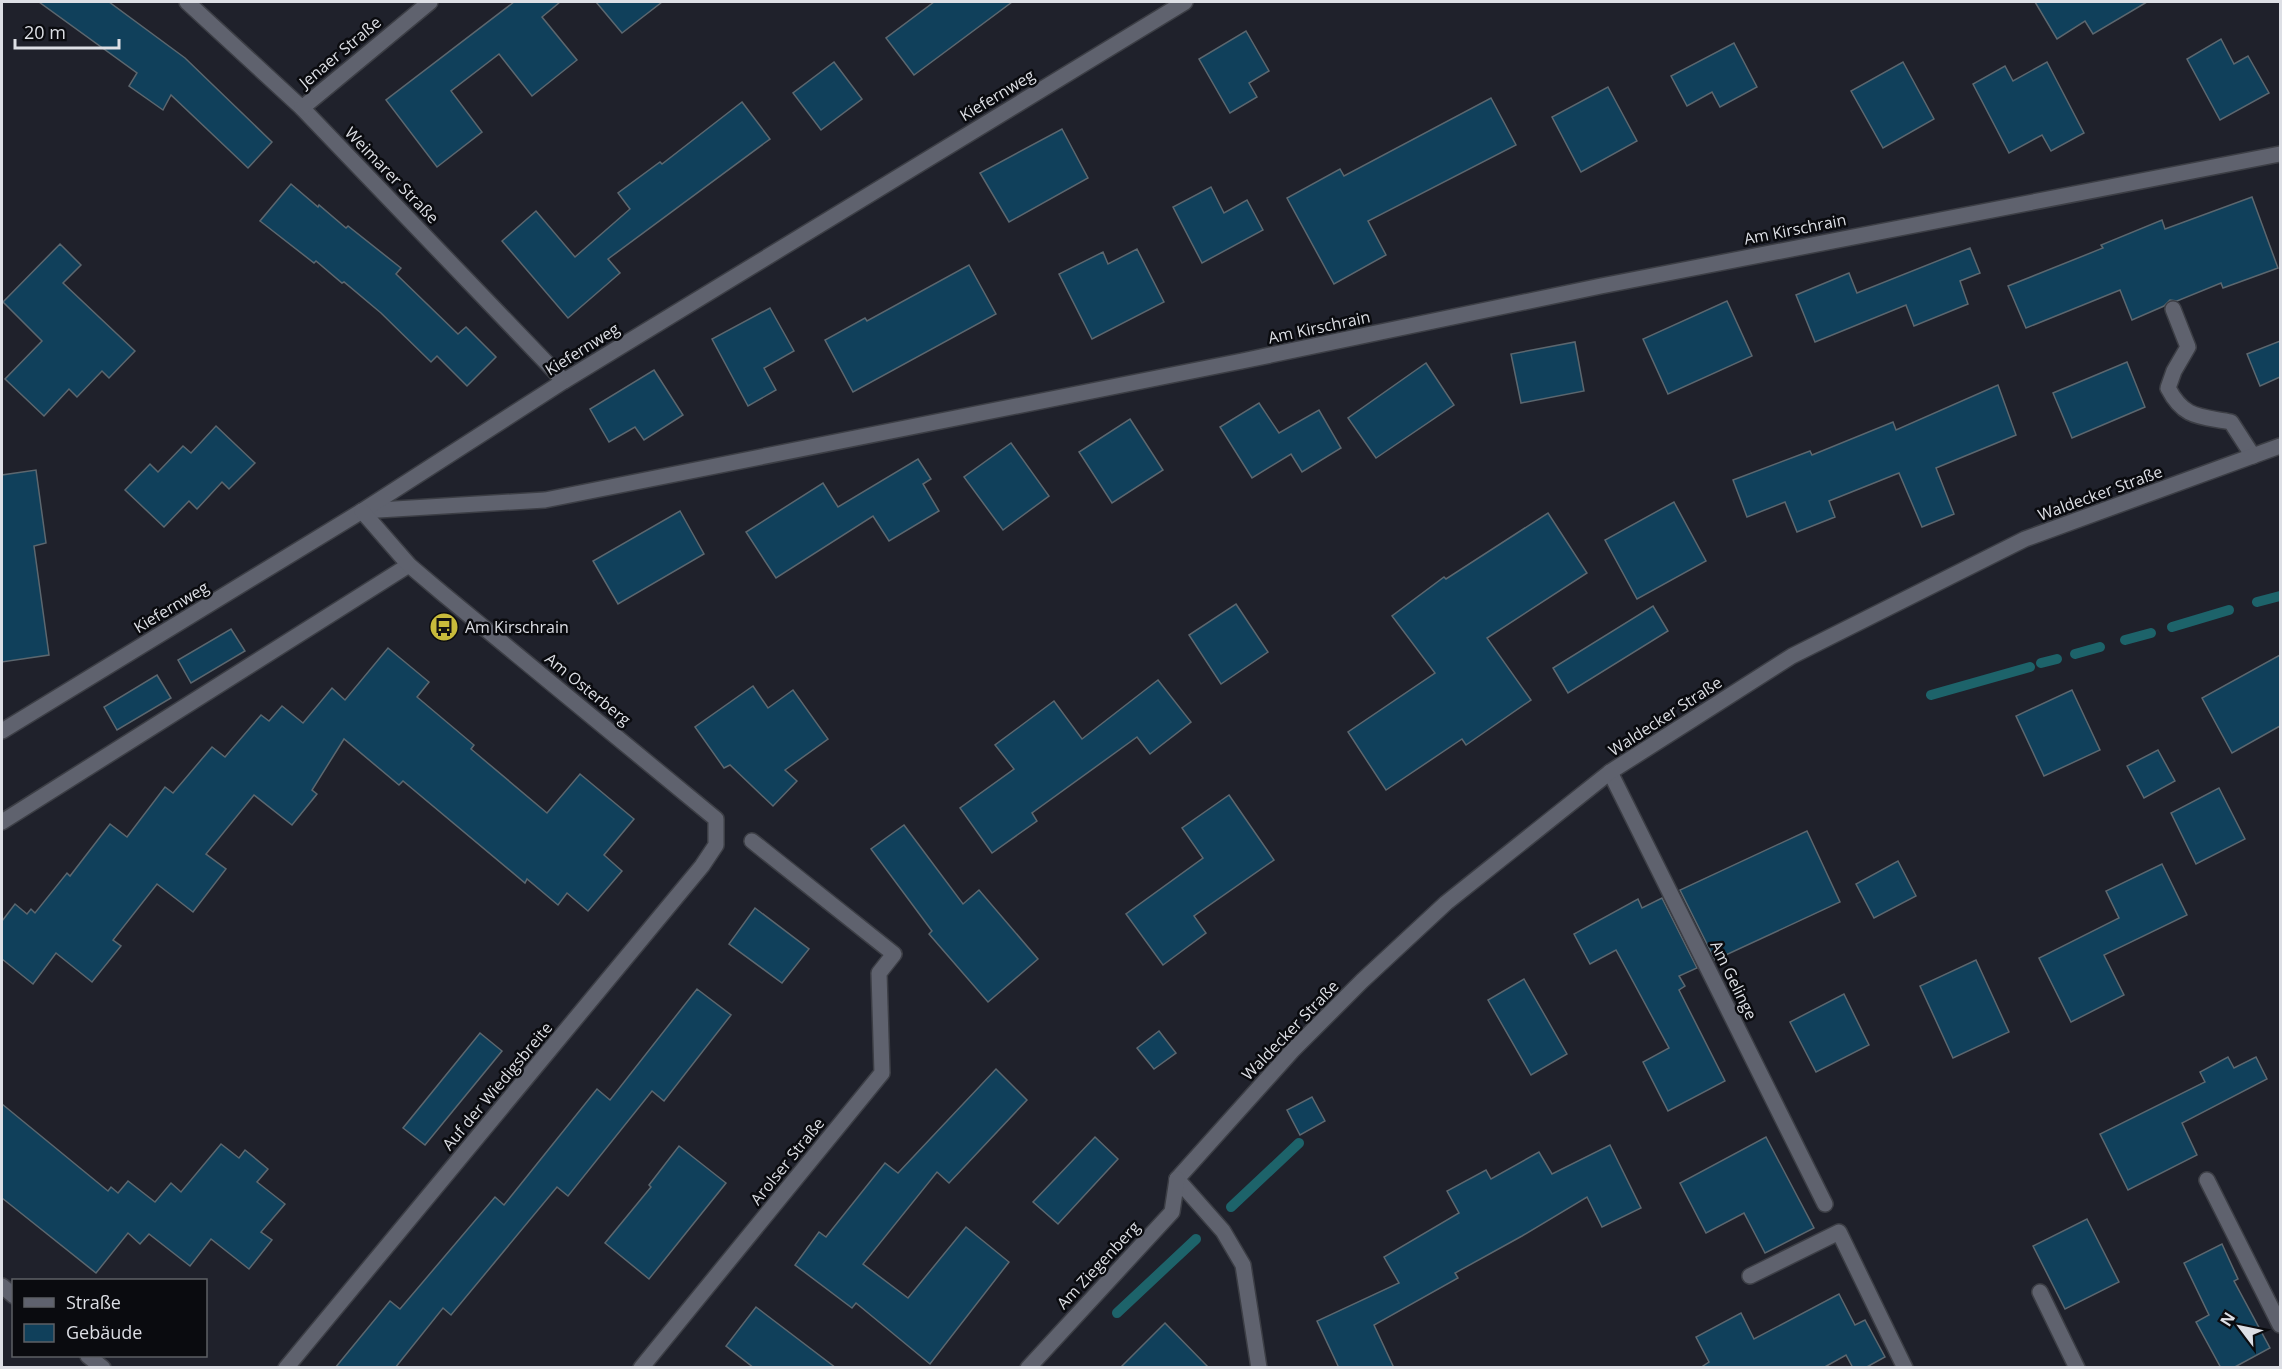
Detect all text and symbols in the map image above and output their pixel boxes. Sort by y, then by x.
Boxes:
street label: Jenaer Straße [293,11,386,94]
scale bar [15,12,118,50]
text: 20 m [24,20,66,44]
street label: Kiefernweg [956,64,1039,126]
street label: Weimarer Straße [340,122,444,228]
street label: Am Kirschrain [1742,208,1848,250]
street label: Am Kirschrain [1266,305,1372,349]
street label: Kiefernweg [541,317,624,380]
street label: Waldecker Straße [2035,460,2165,526]
street label: Kiefernweg [130,576,213,638]
bus stop icon: Am Kirschrain [428,611,460,643]
place label: Am Kirschrain [465,616,569,638]
street label: Am Osterberg [541,648,636,731]
street label: Waldecker Straße [1604,671,1726,761]
street label: Am Gelinge [1705,937,1763,1023]
street label: Waldecker Straße [1237,975,1343,1085]
street label: Auf der Wiedigsbreite [437,1017,557,1155]
street label: Arolser Straße [745,1113,829,1209]
street label: Am Ziegenberg [1052,1216,1145,1314]
legend [12,1279,207,1357]
text: Straße [66,1290,121,1314]
north arrow [2210,1297,2270,1357]
text: N [2215,1308,2240,1330]
text: Gebäude [66,1320,142,1344]

